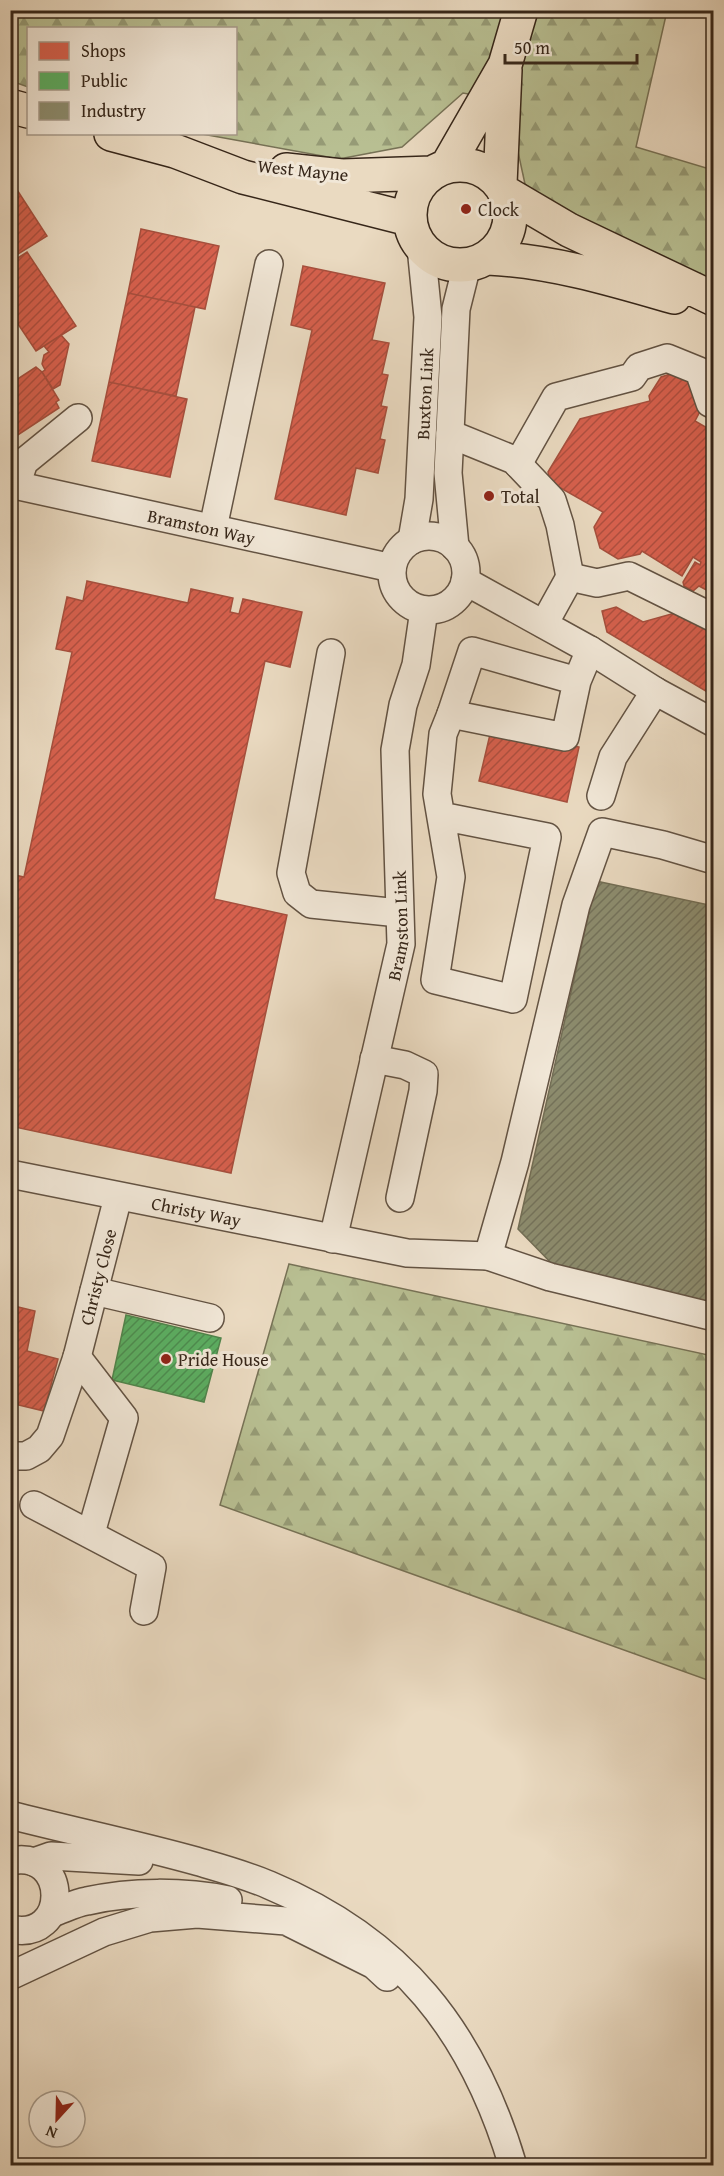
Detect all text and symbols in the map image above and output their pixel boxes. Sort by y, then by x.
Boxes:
legend [27,27,237,135]
scale bar [505,27,637,65]
text: 50 m [514,34,550,61]
text: Shops [81,37,126,64]
text: Public [81,67,128,94]
text: Industry [81,97,146,124]
street label: West Mayne [256,152,350,188]
place label: Clock [478,196,520,223]
marker: Clock [459,202,473,216]
street label: Buxton Link [408,346,440,440]
place label: Total [501,483,540,510]
marker: Total [482,489,496,503]
street label: Bramston Way [145,501,258,551]
street label: Bramston Link [380,869,415,983]
street label: Christy Way [149,1189,244,1233]
street label: Christy Close [72,1226,123,1328]
place label: Pride House [178,1346,269,1373]
marker: Pride House [159,1352,173,1366]
north arrow [27,2089,87,2149]
text: N [42,2120,61,2146]

